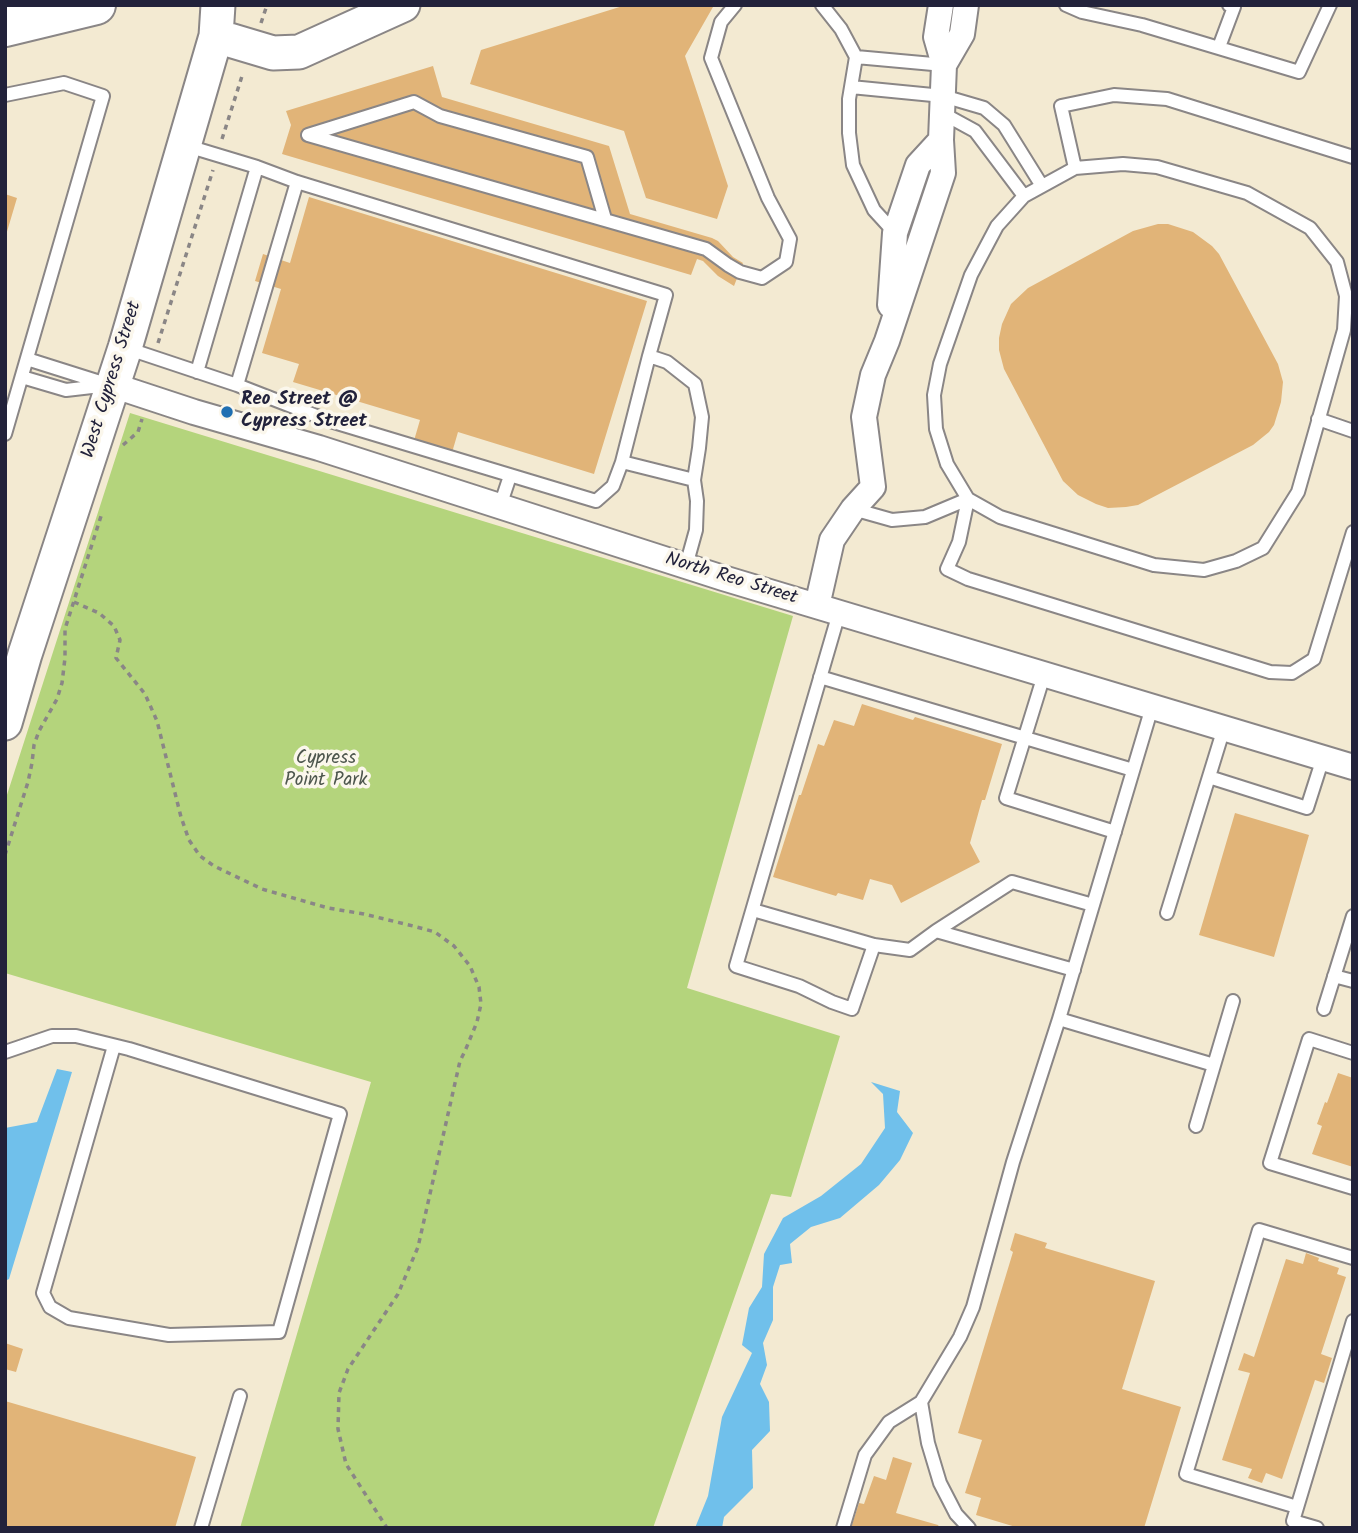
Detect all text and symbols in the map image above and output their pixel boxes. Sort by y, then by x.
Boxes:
street label: West Cypress Street [78,299,148,461]
place label: Reo Street @ Cypress Street [241,390,367,434]
marker: Reo Street @ Cypress Street [219,404,235,420]
street label: North Reo Street [662,549,800,611]
park label: Cypress Point Park [285,749,367,793]

